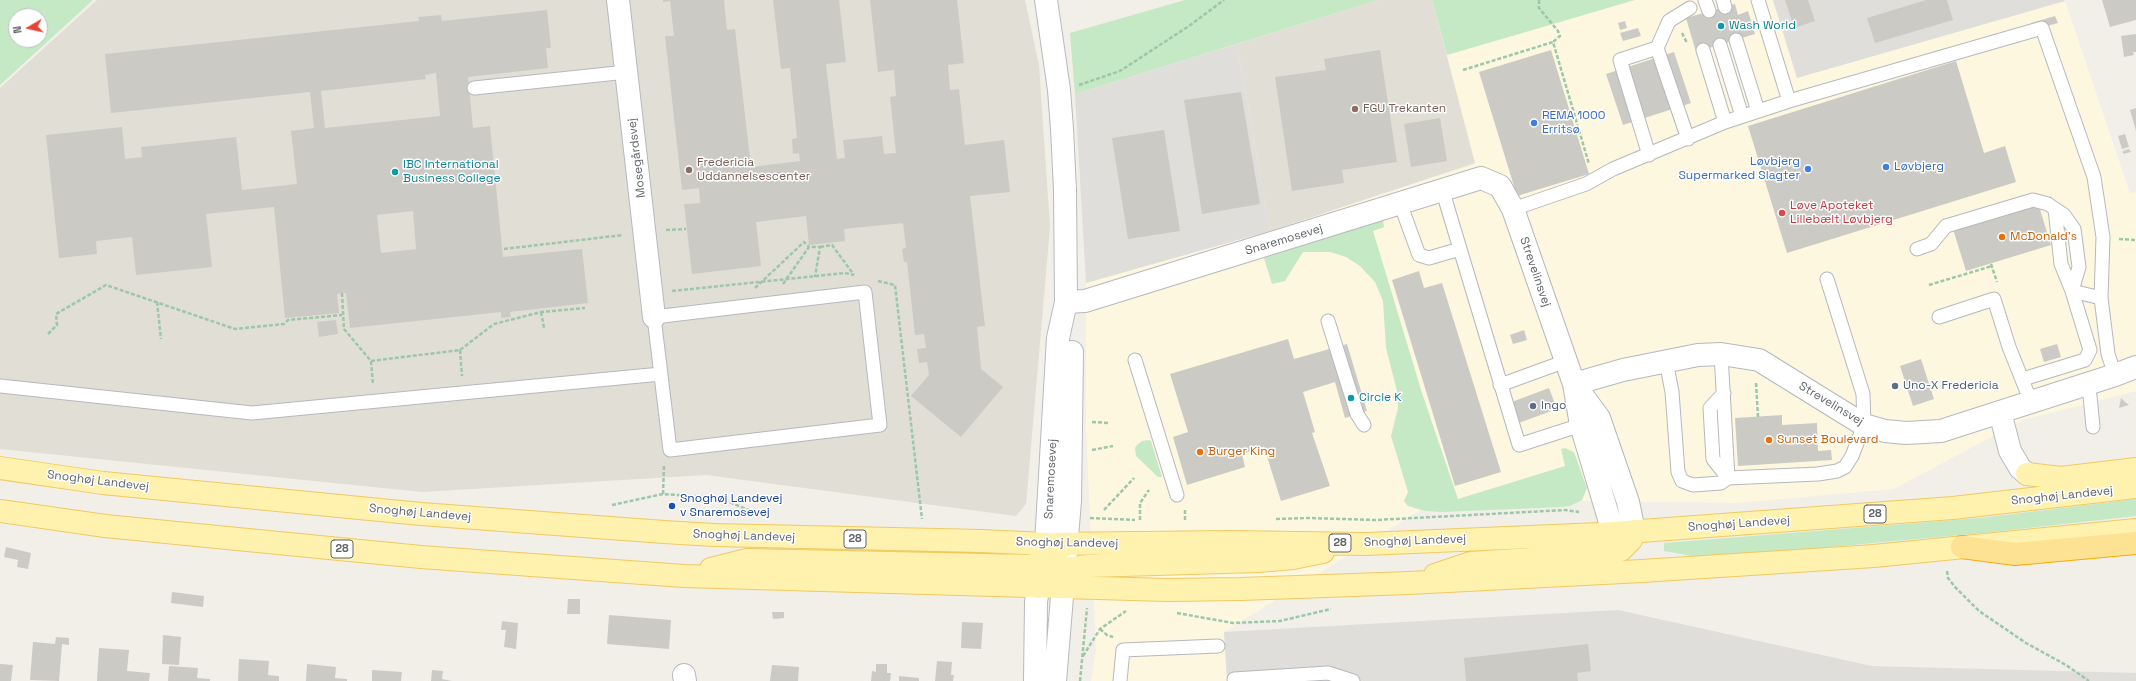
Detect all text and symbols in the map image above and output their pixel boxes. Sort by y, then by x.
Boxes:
north arrow [8,8,48,48]
place label: Wash World [1729,19,1796,33]
marker: Wash World [1716,21,1726,31]
text: N [10,25,25,34]
place label: FGU Trekanten [1363,102,1446,116]
marker: FGU Trekanten [1350,104,1360,114]
place label: REMA 1000 Erritsø [1542,109,1605,137]
street label: Mosegårdsvej [625,117,649,199]
marker: REMA 1000 Erritsø [1529,118,1539,128]
place label: Løvbjerg Supermarked Slagter [1678,155,1800,183]
place label: Fredericia Uddannelsescenter [697,156,810,184]
place label: IBC International Business College [403,158,501,186]
place label: Løvbjerg [1894,160,1944,174]
marker: Løvbjerg [1881,162,1891,172]
marker: Løvbjerg Supermarked Slagter [1803,164,1813,174]
marker: Fredericia Uddannelsescenter [684,165,694,175]
marker: IBC International Business College [390,167,400,177]
place label: Løve Apoteket Lillebælt Løvbjerg [1790,199,1893,227]
marker: Løve Apoteket Lillebælt Løvbjerg [1777,208,1787,218]
street label: Snaremosevej [1244,221,1324,259]
place label: McDonald's [2010,230,2077,244]
marker: McDonald's [1997,232,2007,242]
street label: Strevelinsvej [1516,235,1554,309]
street label: Strevelinsvej [1796,379,1866,429]
place label: Uno-X Fredericia [1903,379,1999,393]
marker: Uno-X Fredericia [1890,381,1900,391]
place label: Circle K [1359,391,1402,405]
marker: Circle K [1346,393,1356,403]
place label: Ingo [1541,399,1566,413]
marker: Ingo [1528,401,1538,411]
place label: Sunset Boulevard [1777,433,1879,447]
marker: Sunset Boulevard [1764,435,1774,445]
street label: Snaremosevej [1042,439,1060,519]
place label: Burger King [1208,445,1275,459]
marker: Burger King [1195,447,1205,457]
street label: Snoghøj Landevej [46,468,150,494]
street label: Snoghøj Landevej [2010,483,2114,509]
place label: Snoghøj Landevej v Snaremosevej [680,492,782,520]
street label: Snoghøj Landevej [368,501,472,525]
marker: Snoghøj Landevej v Snaremosevej [667,501,677,511]
road number: 28 [1864,505,1886,523]
street label: Snoghøj Landevej [1687,513,1791,535]
street label: Snoghøj Landevej [693,527,795,545]
road number: 28 [844,530,866,548]
street label: Snoghøj Landevej [1364,532,1466,550]
road number: 28 [1329,534,1351,552]
street label: Snoghøj Landevej [1016,535,1118,551]
road number: 28 [331,540,353,558]

